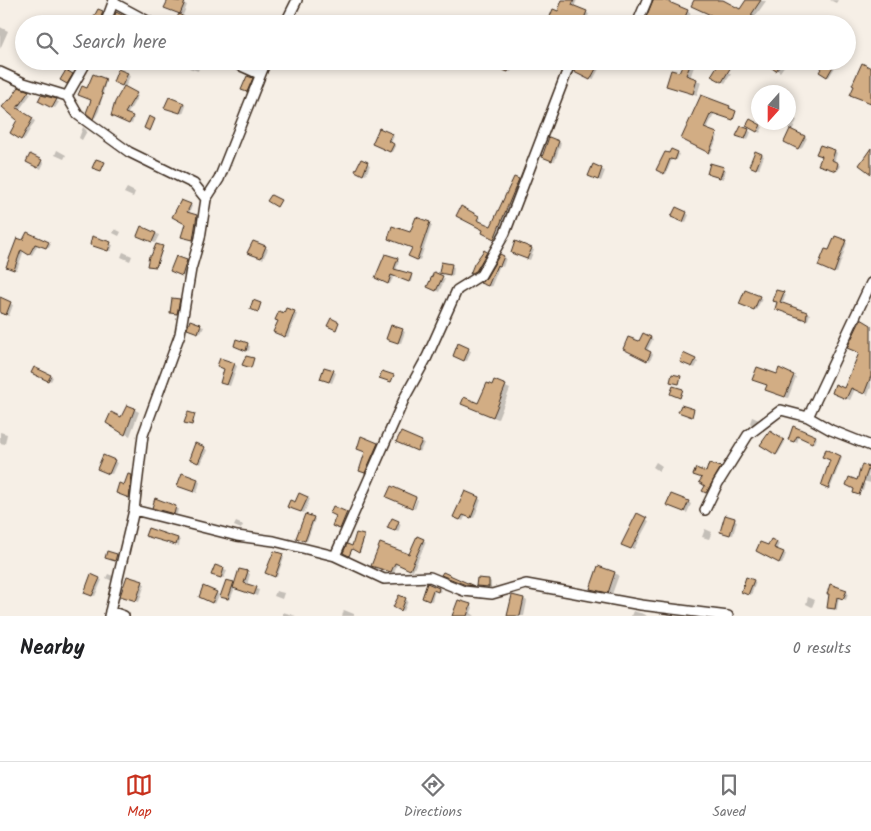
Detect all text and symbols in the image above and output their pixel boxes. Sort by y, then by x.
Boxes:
search box [15,15,856,70]
text: Search here [73,28,167,58]
icon: search [33,29,61,57]
north arrow [751,85,796,130]
text: Nearby [20,632,85,665]
text: 0 results [793,636,851,661]
tab: Map [125,771,153,823]
tab: Directions [404,771,462,823]
tab: Saved [712,771,746,823]

